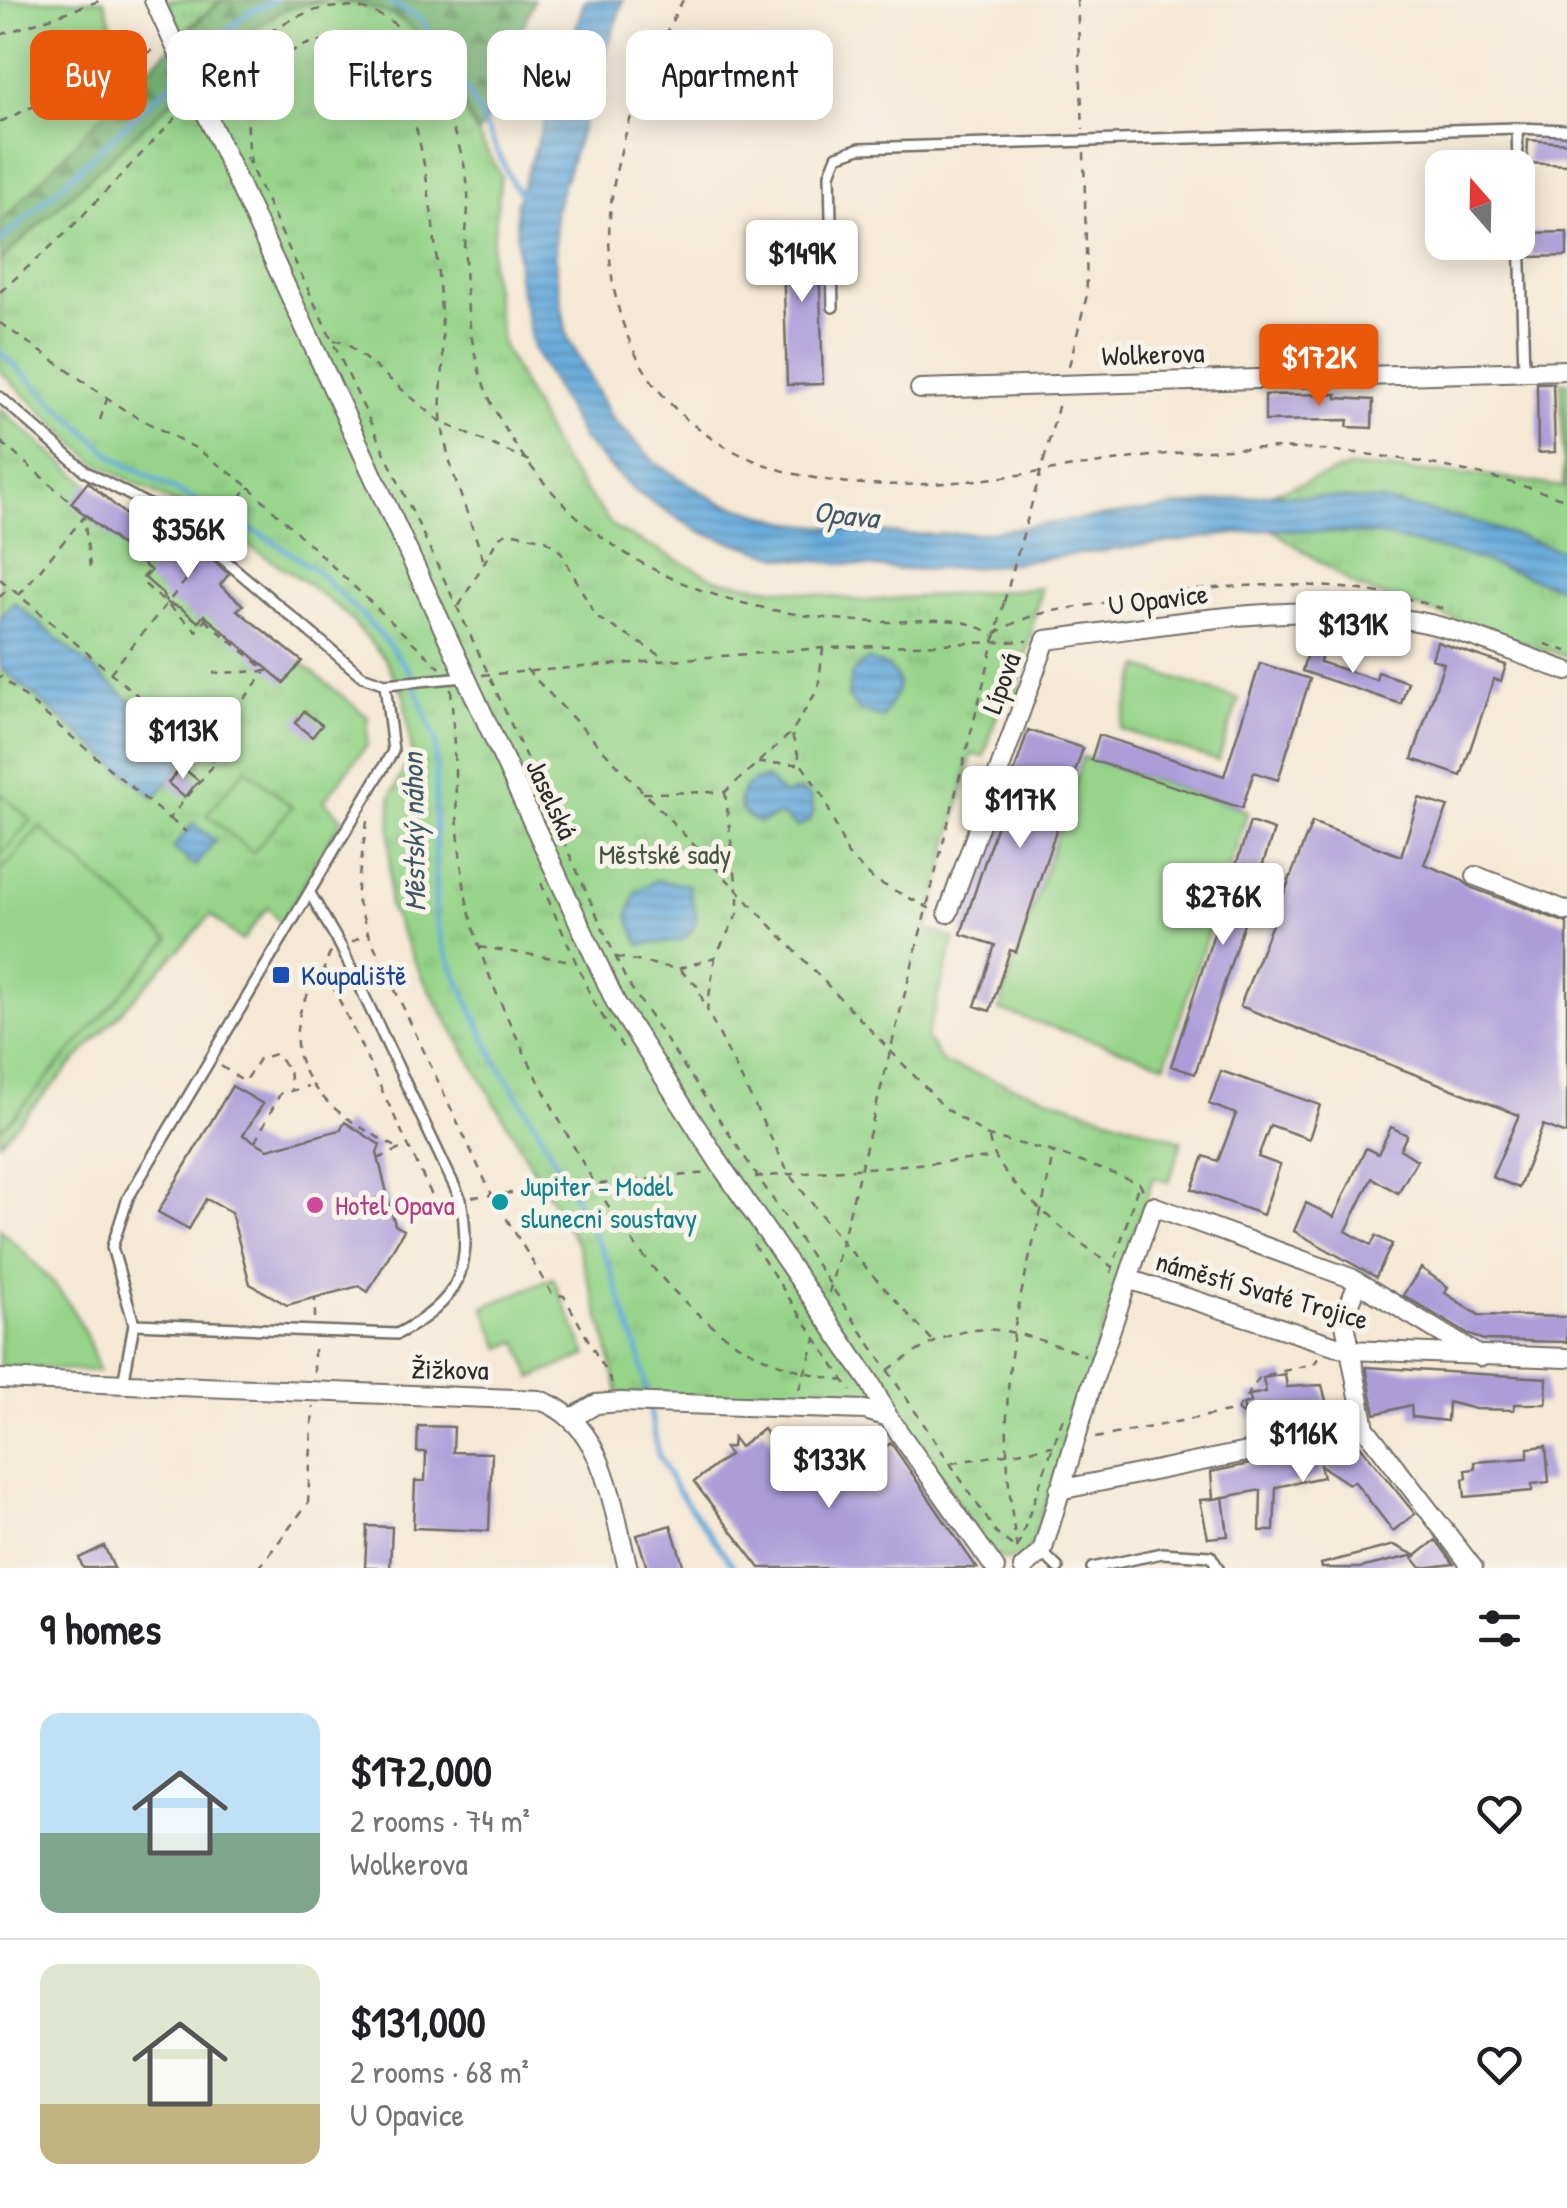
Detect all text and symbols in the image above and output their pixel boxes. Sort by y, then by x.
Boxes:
chip: Buy [30,30,147,120]
chip: Rent [167,30,294,120]
chip: Filters [314,30,467,120]
chip: New [487,30,606,120]
chip: Apartment [626,30,833,120]
north arrow [1425,150,1535,260]
map controls [1425,150,1535,260]
pin: $149K [732,220,872,305]
text: $149K [768,231,836,274]
pin: $172K [1249,324,1389,409]
street label: Wolkerova [1101,333,1205,375]
text: $172K [1281,335,1357,378]
water label: Opava [812,491,884,539]
pin: $356K [118,496,258,581]
text: $356K [151,507,225,550]
street label: U Opavice [1106,574,1210,624]
pin: $131K [1283,591,1423,676]
text: $131K [1318,602,1388,645]
street label: Lípová [973,647,1029,719]
pin: $113K [113,697,253,782]
text: $113K [148,708,218,751]
water label: Městský náhon [392,750,435,912]
street label: Jaselská [517,753,587,845]
pin: $117K [950,766,1090,851]
text: $117K [984,777,1056,820]
park label: Městské sady [599,835,732,873]
pin: $276K [1153,863,1293,948]
text: $276K [1185,874,1261,917]
place label: Koupaliště [301,956,406,994]
marker: Koupaliště [270,964,292,986]
place label: Jupiter - Model slunecni soustavy [520,1167,697,1237]
place label: Hotel Opava [335,1186,455,1224]
marker: Jupiter - Model slunecni soustavy [489,1191,511,1213]
marker: Hotel Opava [304,1194,326,1216]
street label: náměstí Svaté Trojice [1151,1242,1373,1338]
street label: Žižkova [411,1349,489,1389]
pin: $116K [1233,1400,1373,1485]
text: $116K [1269,1411,1337,1454]
pin: $133K [759,1426,899,1511]
text: $133K [792,1437,866,1480]
text: 9 homes [40,1600,161,1657]
icon: filters [1472,1601,1527,1656]
text: $172,000 [350,1742,492,1799]
icon: home [120,1753,240,1873]
icon: heart [1472,1786,1527,1841]
text: 2 rooms · 74 m² [350,1799,530,1842]
text: Wolkerova [350,1842,468,1885]
text: $131,000 [350,1993,486,2050]
icon: home [120,2004,240,2124]
icon: heart [1472,2037,1527,2092]
text: 2 rooms · 68 m² [350,2050,529,2093]
text: U Opavice [350,2093,464,2136]

